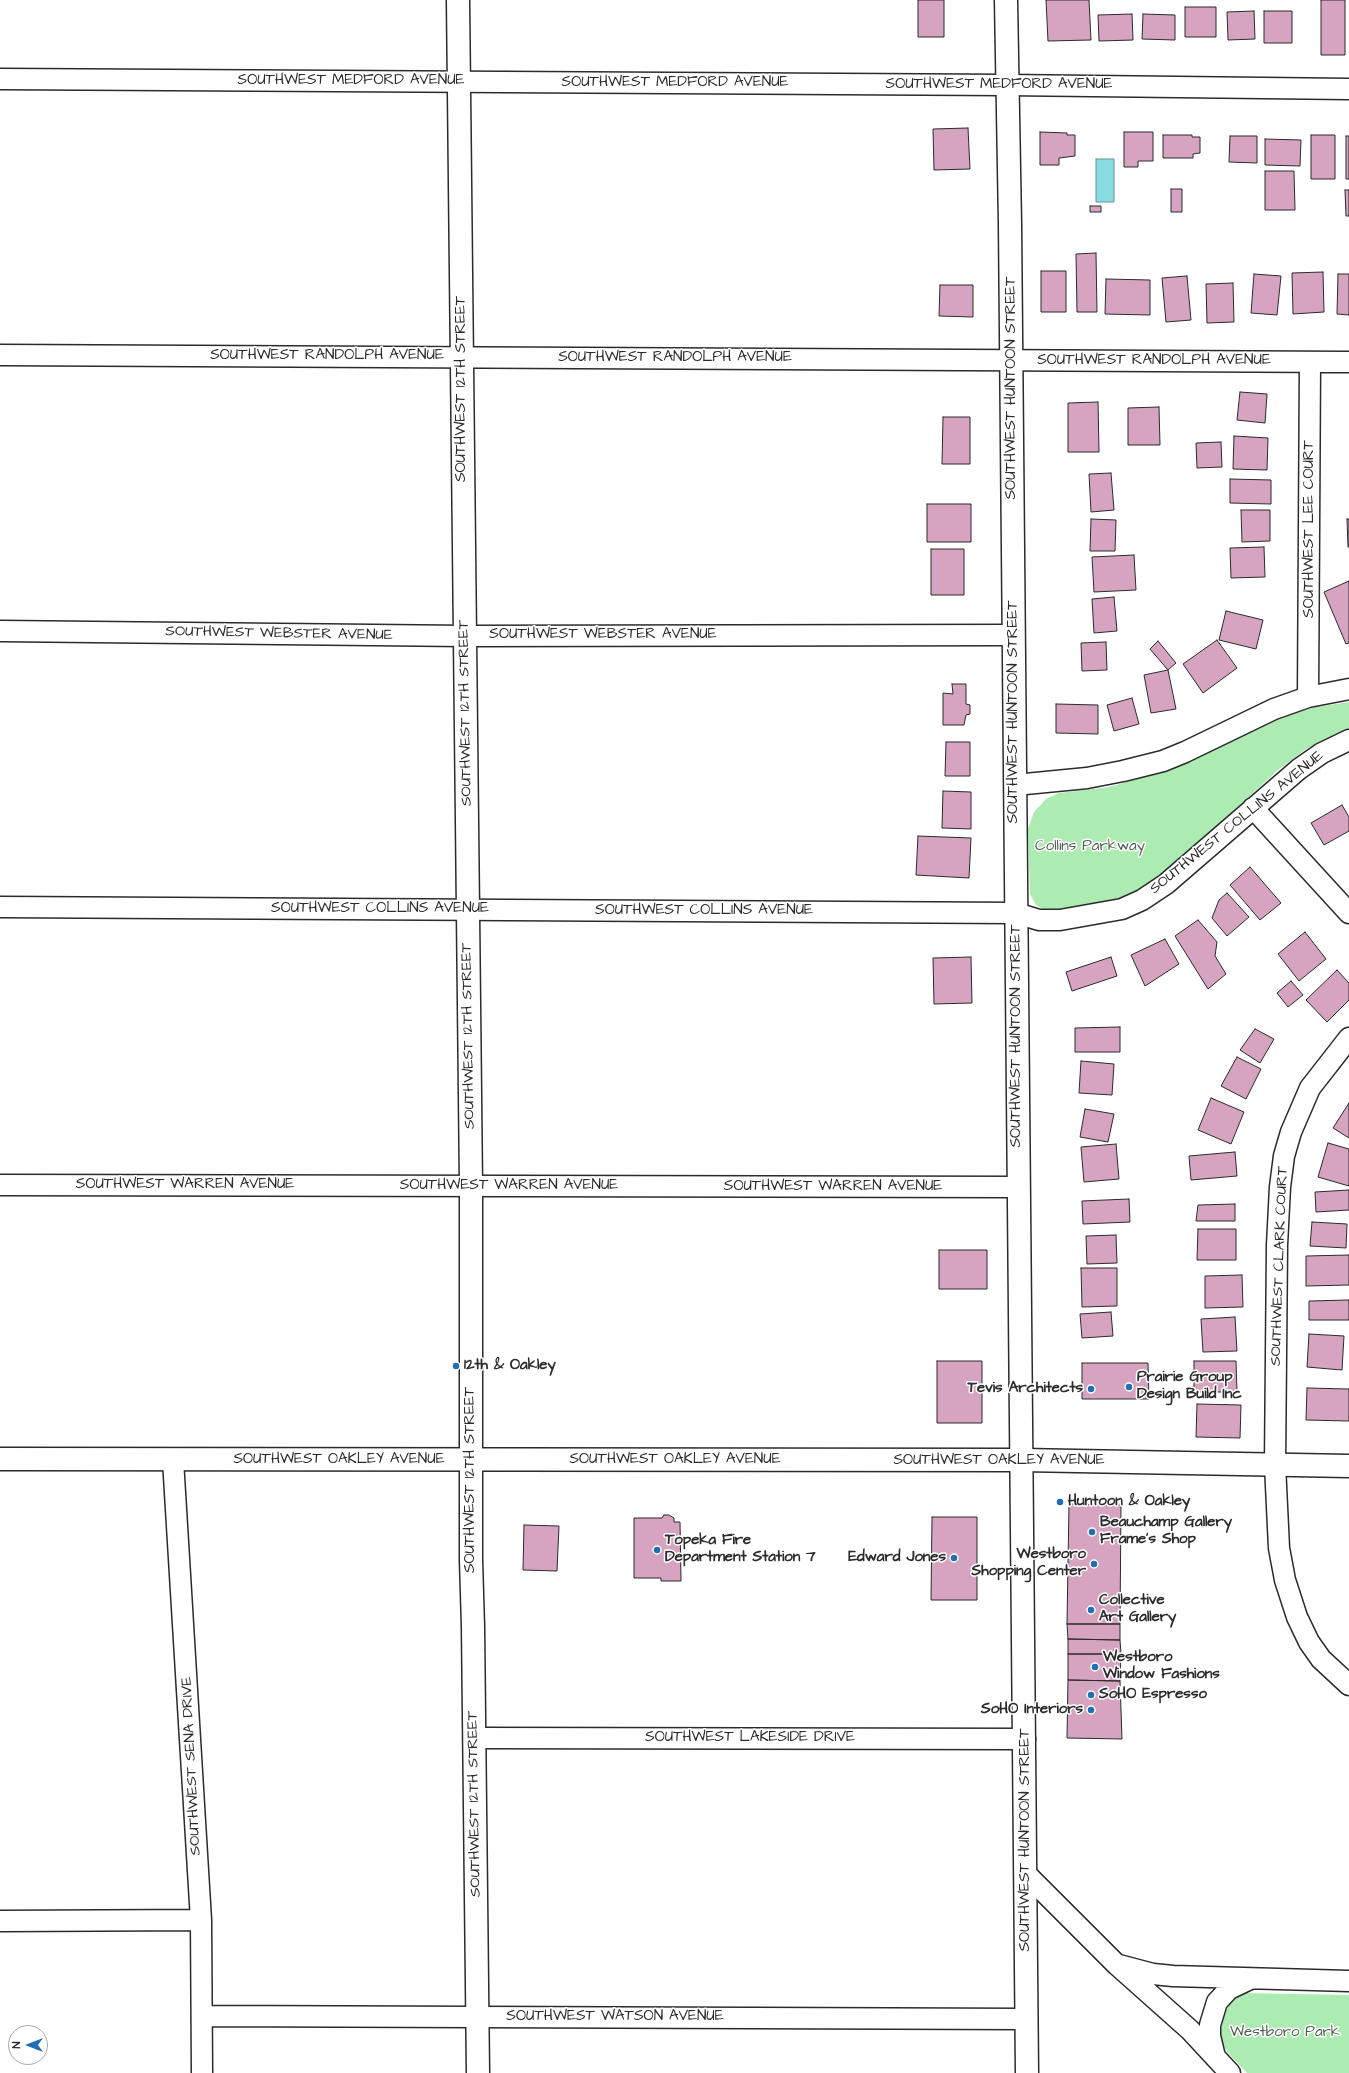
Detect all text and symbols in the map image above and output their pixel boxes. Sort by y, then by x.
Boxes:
street label: SOUTHWEST MEDFORD AVENUE [238,72,464,90]
street label: SOUTHWEST MEDFORD AVENUE [562,74,788,92]
street label: SOUTHWEST MEDFORD AVENUE [886,76,1112,94]
street label: SOUTHWEST HUNTOON STREET [1003,276,1021,500]
street label: SOUTHWEST 12TH STREET [453,296,471,482]
street label: SOUTHWEST RANDOLPH AVENUE [210,347,444,365]
street label: SOUTHWEST RANDOLPH AVENUE [558,349,792,367]
street label: SOUTHWEST RANDOLPH AVENUE [1037,352,1271,370]
street label: SOUTHWEST LEE COURT [1301,440,1319,618]
street label: SOUTHWEST HUNTOON STREET [1005,600,1023,824]
street label: SOUTHWEST 12TH STREET [455,620,477,806]
street label: SOUTHWEST WEBSTER AVENUE [165,623,393,645]
street label: SOUTHWEST WEBSTER AVENUE [489,626,717,644]
street label: SOUTHWEST COLLINS AVENUE [1147,747,1327,899]
park label: Collins Parkway [1035,838,1145,856]
street label: SOUTHWEST COLLINS AVENUE [271,900,489,918]
street label: SOUTHWEST COLLINS AVENUE [595,902,813,920]
street label: SOUTHWEST HUNTOON STREET [1008,924,1026,1148]
street label: SOUTHWEST 12TH STREET [458,943,480,1129]
street label: SOUTHWEST CLARK COURT [1268,1166,1292,1366]
street label: SOUTHWEST WARREN AVENUE [76,1176,294,1194]
street label: SOUTHWEST WARREN AVENUE [400,1177,618,1195]
street label: SOUTHWEST WARREN AVENUE [724,1178,942,1196]
place label: 12th & Oakley [464,1357,556,1375]
marker: 12th & Oakley [451,1361,461,1371]
place label: Prairie Group Design Build Inc [1137,1369,1242,1404]
place label: Tevis Architects [968,1380,1083,1398]
marker: Prairie Group Design Build Inc [1124,1382,1134,1392]
marker: Tevis Architects [1086,1384,1096,1394]
street label: SOUTHWEST 12TH STREET [462,1387,480,1573]
street label: SOUTHWEST OAKLEY AVENUE [233,1451,445,1469]
street label: SOUTHWEST OAKLEY AVENUE [569,1451,781,1469]
street label: SOUTHWEST OAKLEY AVENUE [893,1452,1105,1470]
place label: Huntoon & Oakley [1068,1493,1190,1511]
marker: Huntoon & Oakley [1055,1497,1065,1507]
place label: Beauchamp Gallery Frame's Shop [1100,1514,1232,1549]
marker: Beauchamp Gallery Frame's Shop [1087,1527,1097,1537]
place label: Topeka Fire Department Station 7 [665,1532,815,1567]
marker: Topeka Fire Department Station 7 [652,1545,662,1555]
place label: Westboro Shopping Center [972,1546,1086,1581]
place label: Edward Jones [848,1549,946,1567]
marker: Edward Jones [949,1553,959,1563]
marker: Westboro Shopping Center [1089,1559,1099,1569]
place label: Collective Art Gallery [1099,1592,1176,1627]
marker: Collective Art Gallery [1086,1605,1096,1615]
place label: Westboro Window Fashions [1103,1649,1220,1684]
marker: Westboro Window Fashions [1090,1662,1100,1672]
street label: SOUTHWEST SENA DRIVE [178,1676,206,1856]
place label: SoHO Espresso [1099,1686,1207,1704]
marker: SoHO Espresso [1086,1690,1096,1700]
place label: SoHO Interiors [981,1701,1083,1719]
marker: SoHO Interiors [1086,1705,1096,1715]
street label: SOUTHWEST 12TH STREET [464,1711,486,1897]
street label: SOUTHWEST HUNTOON STREET [1017,1728,1035,1952]
street label: SOUTHWEST LAKESIDE DRIVE [645,1729,855,1747]
street label: SOUTHWEST WATSON AVENUE [506,2008,724,2026]
park label: Westboro Park [1230,2024,1340,2042]
north arrow [8,2025,48,2065]
text: N [9,2042,24,2048]

